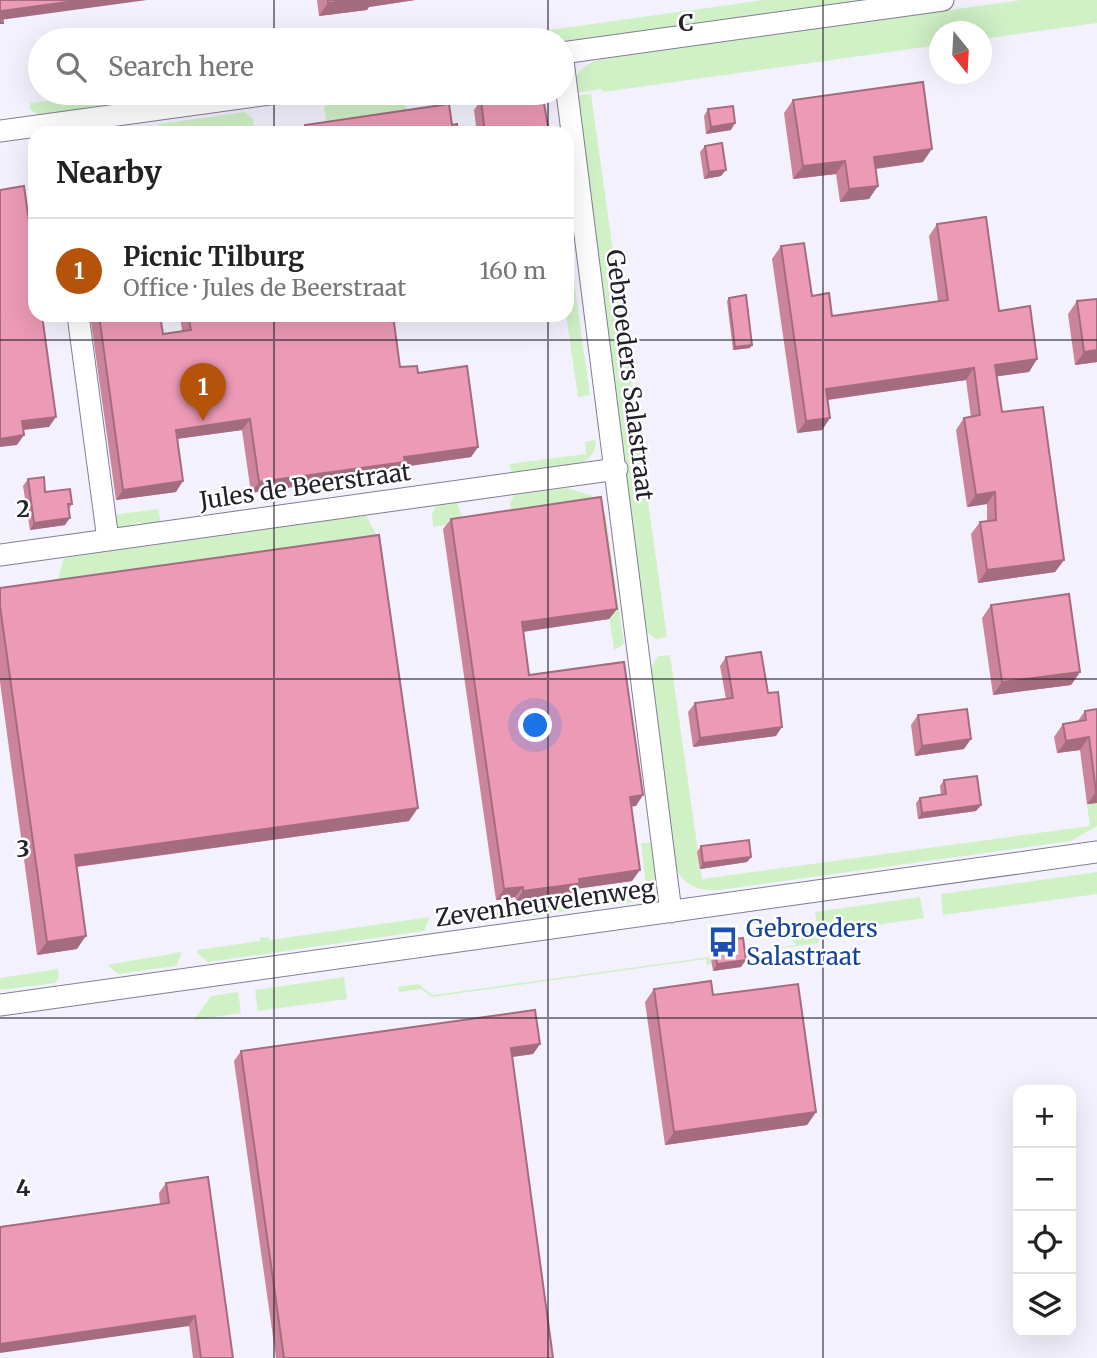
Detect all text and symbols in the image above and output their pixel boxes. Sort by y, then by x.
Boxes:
text: C [678,8,694,37]
north arrow [929,21,992,84]
search box [28,28,574,105]
icon: search [52,48,90,86]
text: Search here [108,50,254,83]
text: Nearby [56,153,162,191]
text: Picnic Tilburg [123,240,304,273]
street label: Gebroeders Salastraat [599,248,661,503]
text: 1 [74,256,84,285]
text: 160 m [480,256,546,285]
text: Office · Jules de Beerstraat [123,273,406,302]
pin: 1 [180,363,226,421]
street label: Jules de Beerstraat [196,456,413,516]
text: 2 [16,494,30,523]
your location [518,708,552,742]
text: 3 [16,834,30,863]
street label: Zevenheuvelenweg [433,872,657,934]
place label: Gebroeders Salastraat [746,913,878,972]
bus stop icon: Gebroeders Salastraat [706,925,740,959]
map controls [1013,1085,1076,1337]
button: + [1013,1085,1076,1148]
button: − [1013,1148,1076,1211]
text: 4 [16,1173,31,1202]
button: locate [1013,1211,1076,1274]
button: layers [1013,1274,1076,1337]

